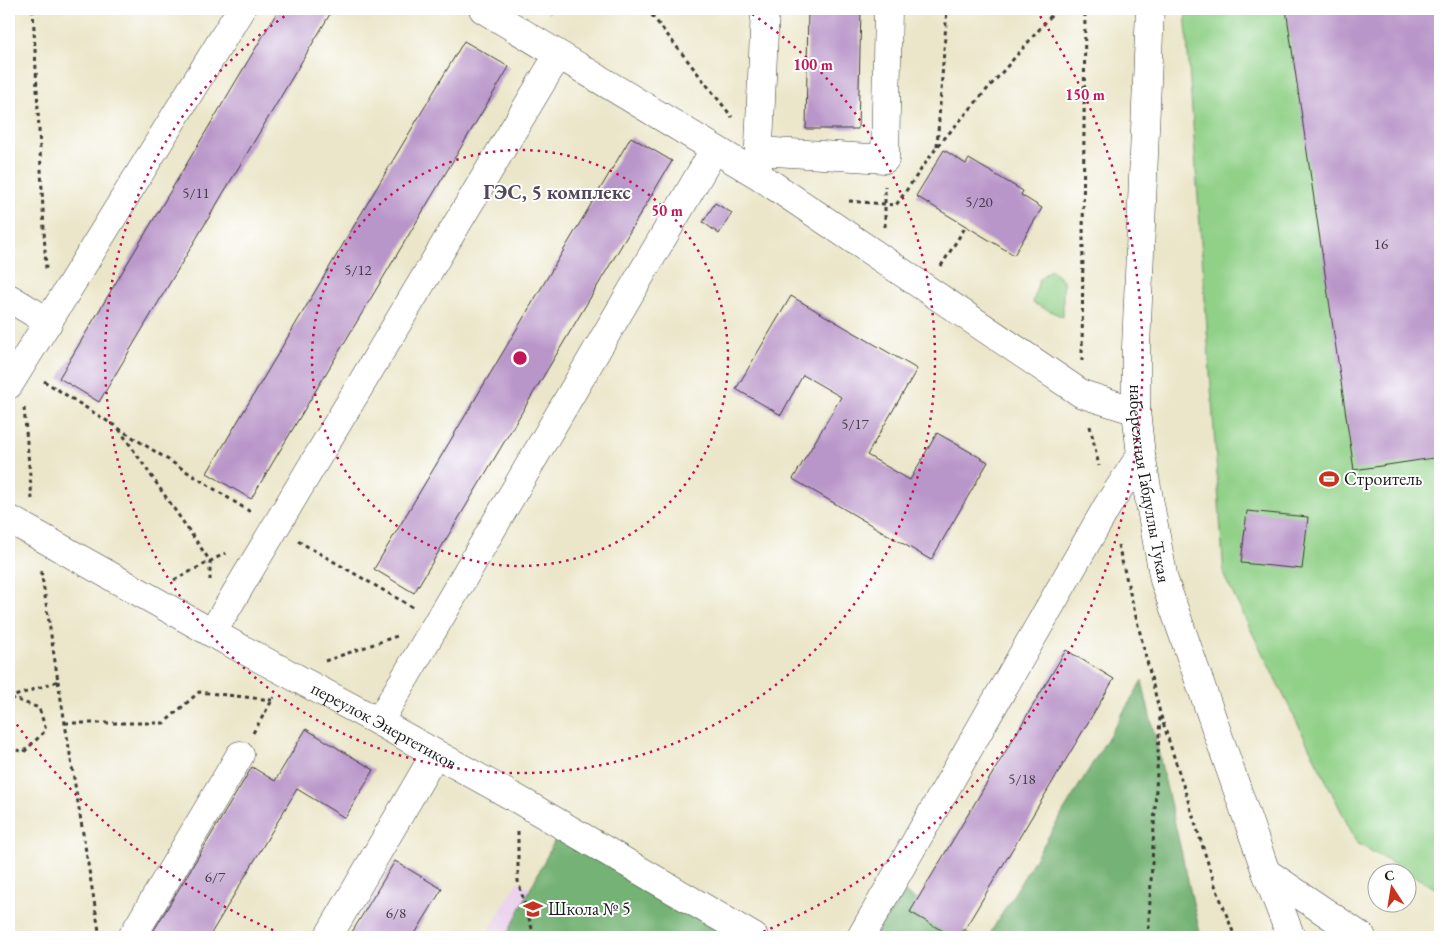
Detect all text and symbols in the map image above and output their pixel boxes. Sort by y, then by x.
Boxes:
text: 100 m [793,55,833,74]
text: 150 m [1065,85,1105,104]
district label: ГЭС, 5 комплекс [483,179,631,205]
house number: 5/11 [182,183,210,202]
house number: 5/20 [965,192,993,211]
text: 50 m [651,201,683,220]
house number: 16 [1374,234,1388,253]
house number: 5/12 [344,260,373,279]
centre of rings [511,349,529,367]
street label: набережная Габдуллы Тукая [1125,384,1176,585]
house number: 5/17 [841,414,870,433]
place label: Строитель [1344,467,1422,490]
sports icon: Строитель [1318,468,1340,490]
street label: переулок Энергетиков [307,676,461,774]
house number: 5/18 [1008,769,1036,788]
north arrow [1366,864,1416,914]
text: С [1383,865,1396,885]
house number: 6/7 [205,867,226,886]
place label: Школа № 5 [548,897,631,920]
school or university icon: Школа № 5 [522,898,544,920]
house number: 6/8 [386,903,406,922]

